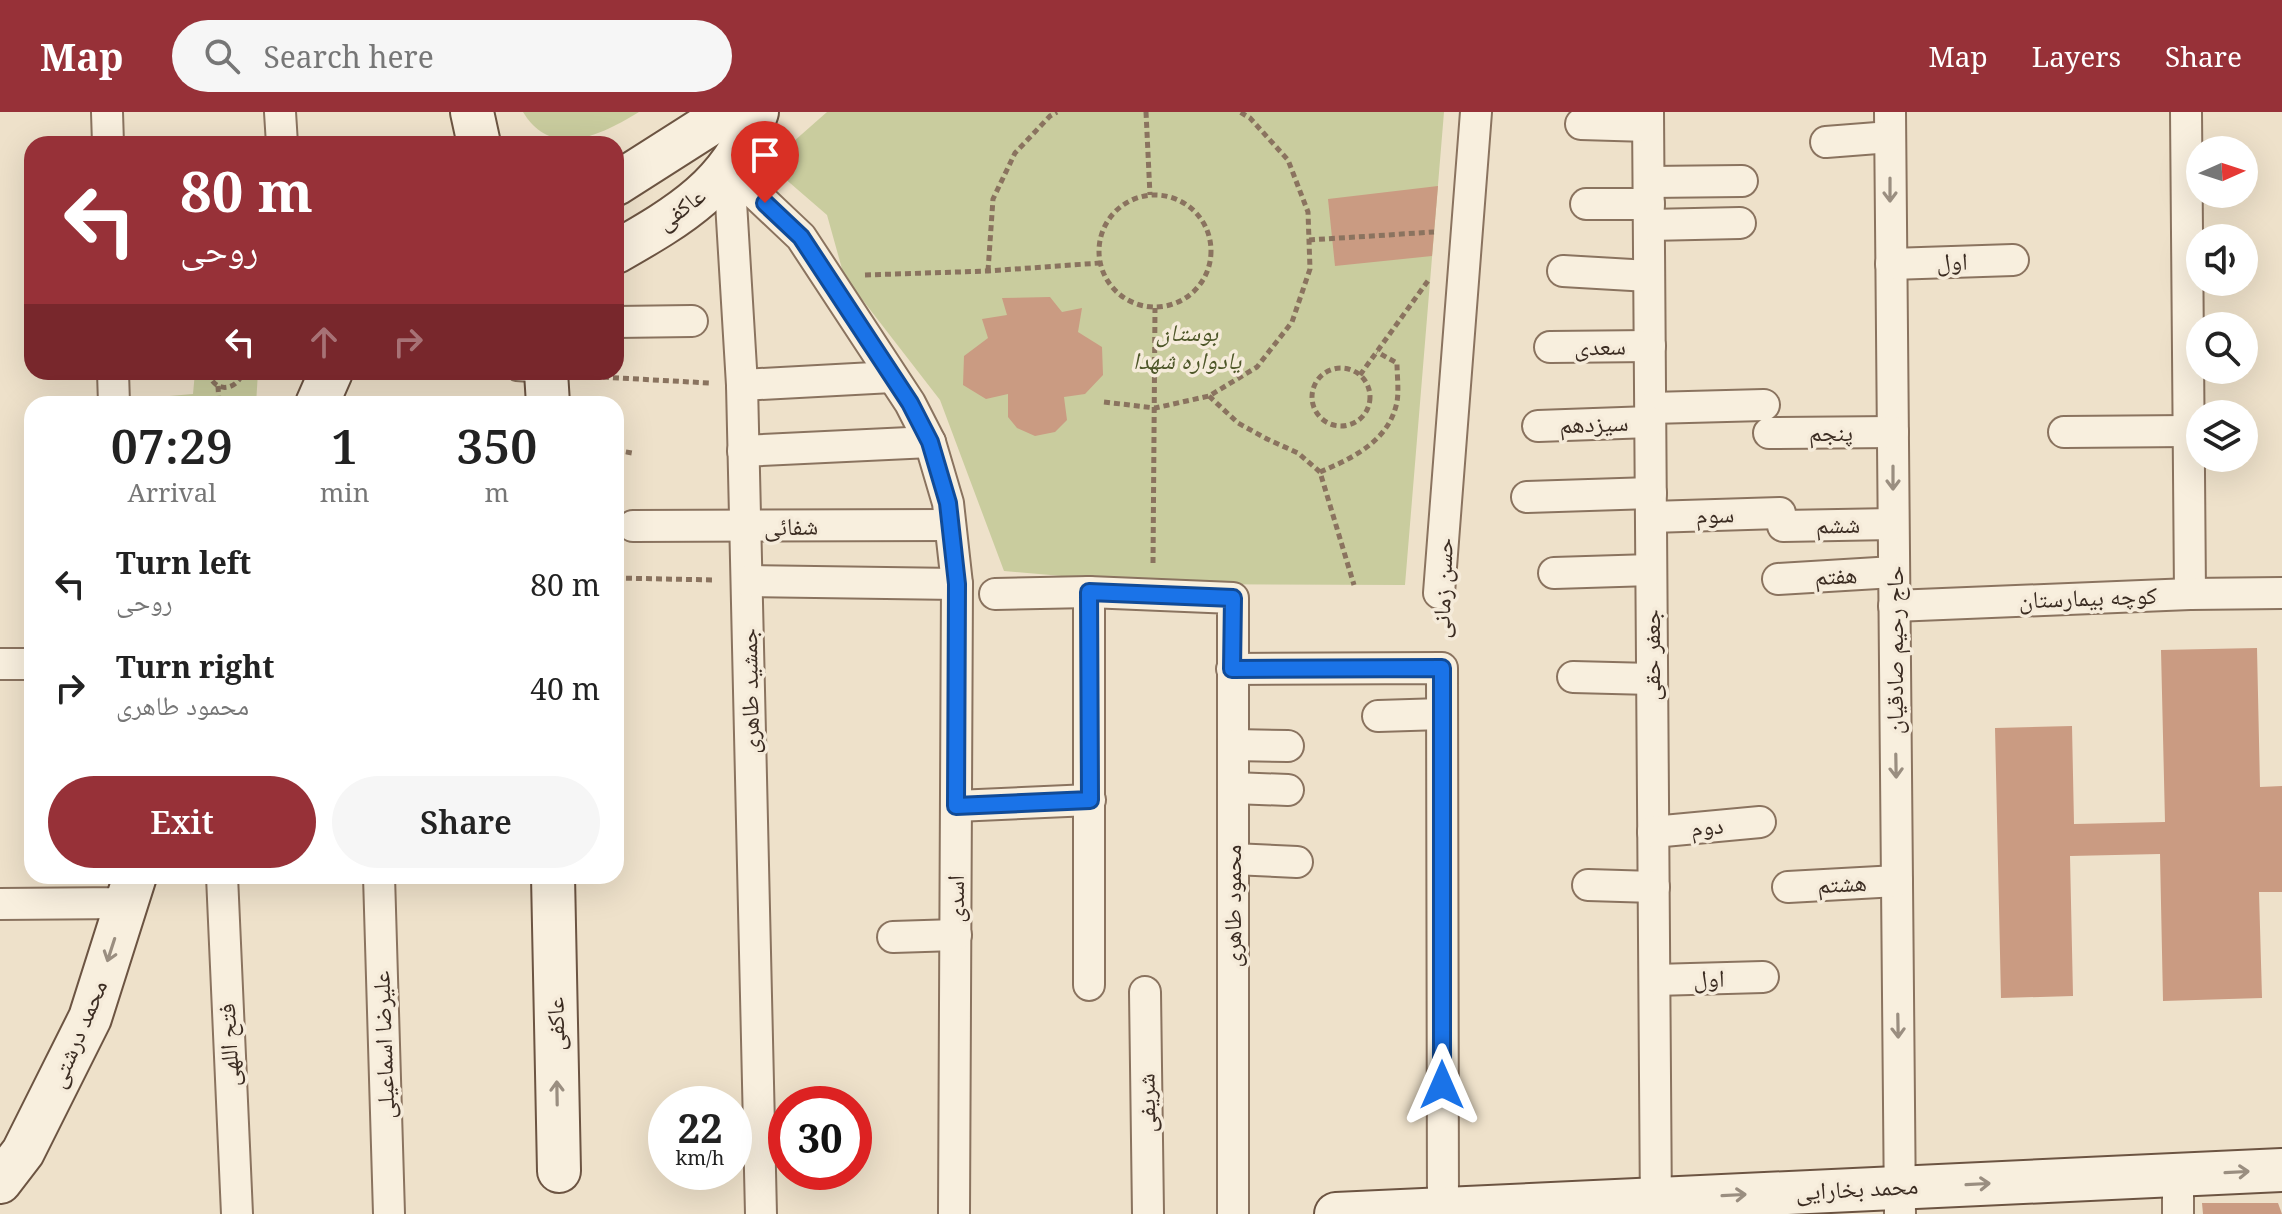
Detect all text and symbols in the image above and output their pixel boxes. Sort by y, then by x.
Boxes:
search box [172,20,732,92]
text: Map [40,30,124,82]
icon: search [200,34,244,78]
text: Search here [264,36,434,77]
text: Map [1929,37,1988,75]
text: Layers [2032,37,2121,75]
text: Share [2165,37,2242,75]
pin [731,121,799,203]
icon: arrive [743,133,787,177]
north arrow [2186,136,2258,208]
map controls [2186,136,2258,472]
text: 80 m [180,152,313,228]
icon: left [48,168,152,272]
one-way arrow [1883,176,1898,203]
street label: عاکفی [649,178,712,237]
text: روحی [180,224,258,273]
button: sound [2186,224,2258,296]
street label: اول [1936,243,1968,278]
button: search [2186,312,2258,384]
park label: بوستان یادواره شهدا [1133,315,1242,376]
icon: left [218,320,262,364]
icon: ahead [302,320,346,364]
icon: right [386,320,430,364]
street label: سعدی [1574,329,1626,362]
button: layers [2186,400,2258,472]
street label: سیزدهم [1559,405,1629,441]
text: 07:29 [111,413,233,478]
text: 1 [331,413,358,478]
text: 350 [456,413,537,478]
street label: پنجم [1809,415,1853,449]
one-way arrow [1885,464,1901,491]
text: Arrival [127,474,216,510]
text: min [320,474,369,510]
text: m [484,474,509,510]
street label: سوم [1695,496,1735,532]
street label: ششم [1815,507,1860,541]
street label: شفائی [764,509,818,542]
street label: حسن زمانی [1423,537,1460,639]
text: Turn left [116,542,251,583]
street label: هفتم [1814,557,1858,593]
icon: left [48,562,92,606]
text: 80 m [530,564,600,605]
street label: حاج رحیم صادقیان [1877,566,1911,734]
street label: کوچه بیمارستان [2018,578,2158,615]
text: روحی [116,583,173,619]
street label: جعفر حقی [1634,609,1667,701]
street label: جمشید طاهری [731,628,766,754]
text: Turn right [116,646,274,687]
icon: right [48,666,92,710]
text: 40 m [530,668,600,709]
text: محمود طاهری [116,687,249,723]
one-way arrow [1888,752,1904,779]
button: Exit [48,776,316,868]
button: Share [332,776,600,868]
street label: دوم [1689,807,1725,845]
street label: محمود طاهری [1215,845,1248,967]
street label: هشتم [1816,865,1868,901]
street label: اسدی [938,875,971,923]
one-way arrow [103,938,118,963]
street label: اول [1693,961,1725,994]
street label: علیرضا اسماعیلی [363,970,402,1120]
street label: محمد درشتی [39,974,114,1093]
street label: عاکفی [538,997,571,1051]
street label: فتح اللهی [209,1003,246,1088]
one-way arrow [1890,1012,1906,1039]
position arrow [1400,1043,1484,1127]
street label: شریفی [1128,1073,1163,1133]
one-way arrow [550,1080,565,1107]
speed limit sign: 30 [768,1086,872,1190]
text: 22 [677,1100,723,1155]
text: km/h [675,1144,725,1171]
one-way arrow [2223,1164,2250,1179]
street label: محمد بخارایی [1795,1168,1919,1207]
one-way arrow [1964,1176,1991,1191]
one-way arrow [1720,1187,1747,1202]

